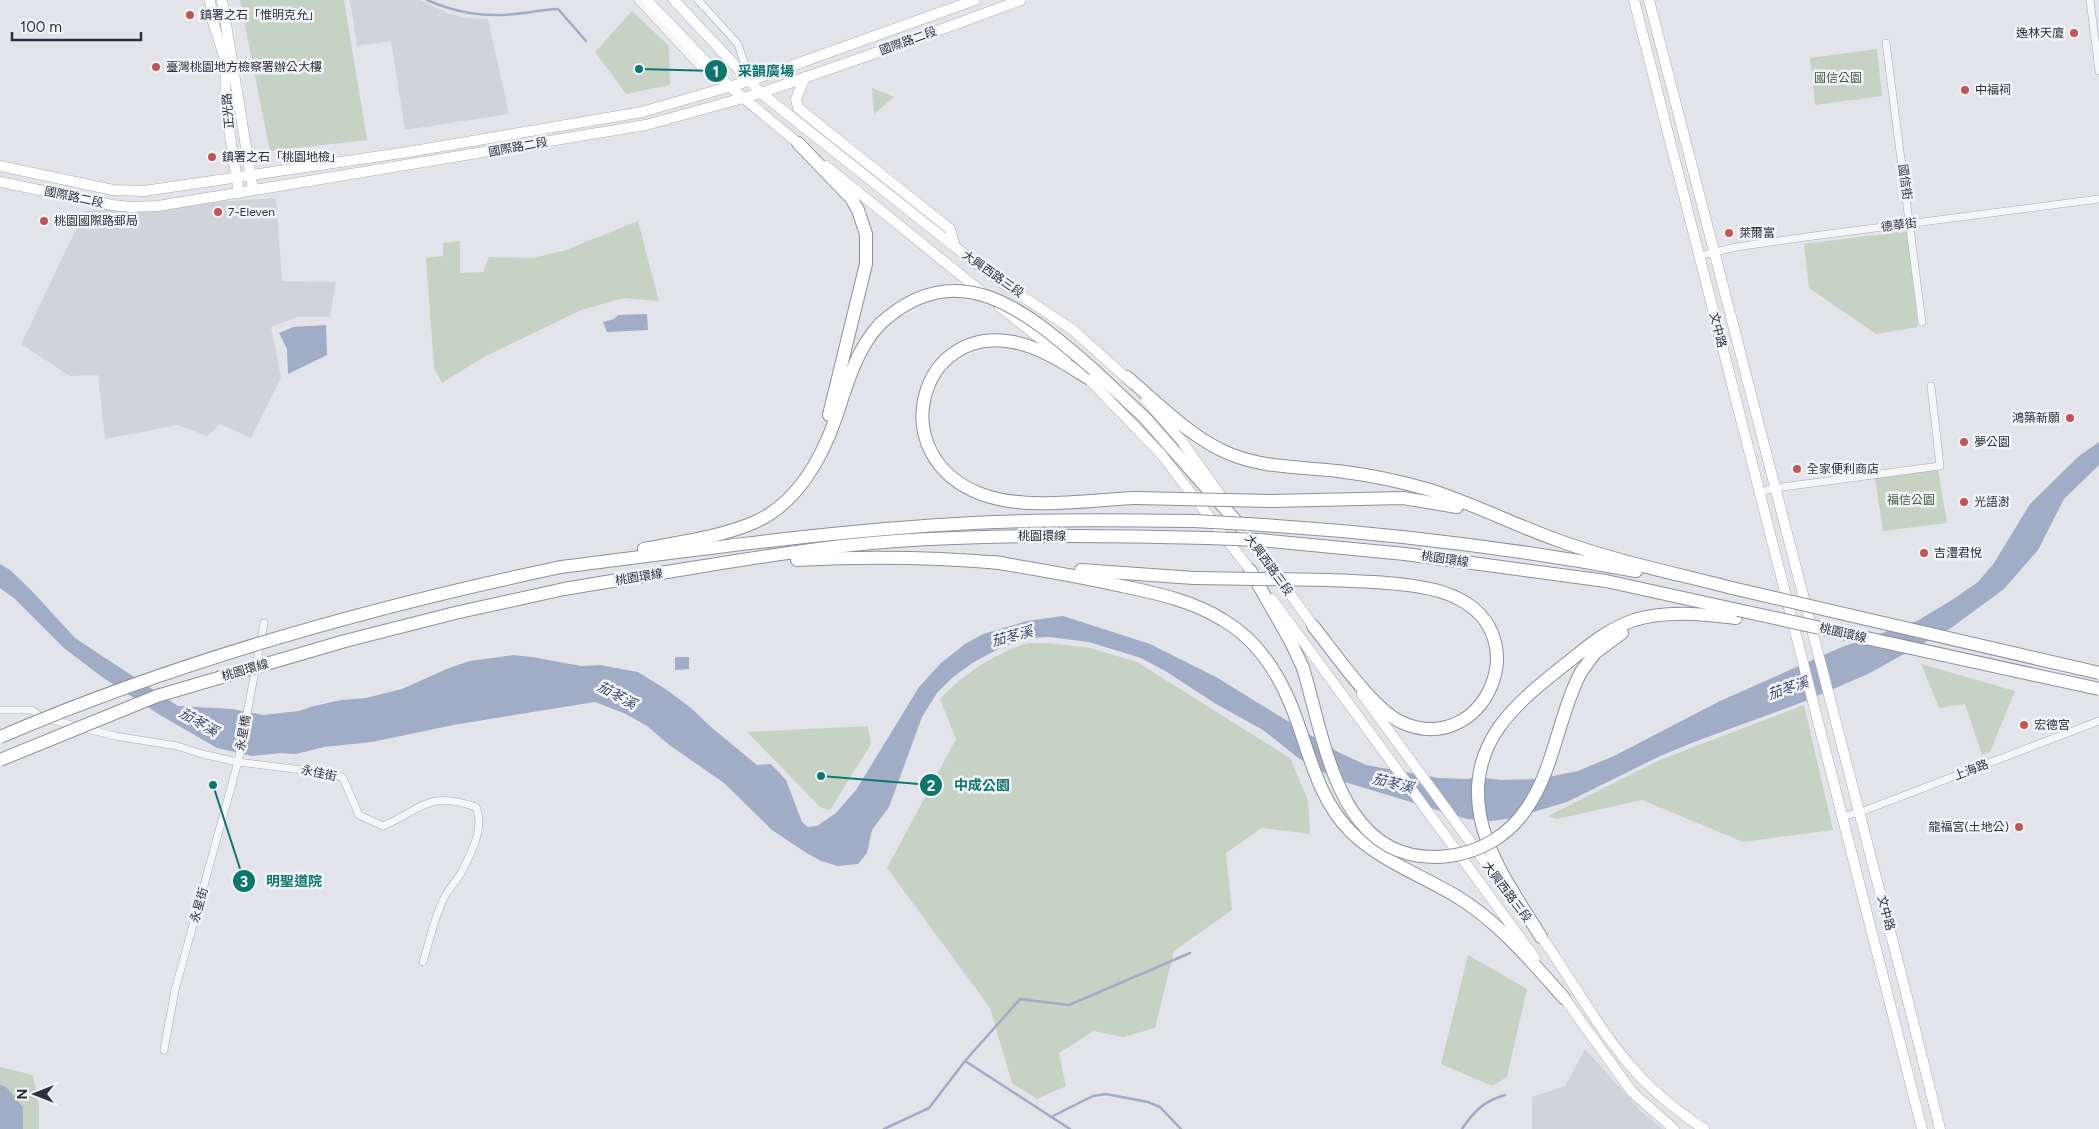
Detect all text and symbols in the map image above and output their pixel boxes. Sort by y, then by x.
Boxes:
place label: 鎮署之石「惟明克允」 [200,8,320,22]
marker: 鎮署之石「惟明克允」 [184,9,196,21]
scale bar [12,10,141,42]
text: 100 m [20,18,62,36]
street label: 國際路二段 [877,24,939,58]
place label: 逸林天廈 [2016,26,2064,40]
marker: 逸林天廈 [2068,27,2080,39]
callout: 采韻廣場 [703,57,804,86]
place label: 臺灣桃園地方檢察署辦公大樓 [166,60,322,74]
marker: 臺灣桃園地方檢察署辦公大樓 [150,61,162,73]
text: 1 [713,63,719,81]
text: 采韻廣場 [738,63,794,80]
park label: 國信公園 [1814,71,1862,85]
place label: 中福祠 [1975,83,2011,97]
marker: 中福祠 [1959,84,1971,96]
street label: 正光路 [219,92,237,130]
street label: 國際路二段 [487,135,549,159]
place label: 鎮署之石「桃園地檢」 [222,150,342,164]
marker: 鎮署之石「桃園地檢」 [206,151,218,163]
street label: 國信街 [1896,163,1914,201]
street label: 國際路二段 [43,184,105,210]
place label: 7-Eleven [228,205,275,219]
marker: 7-Eleven [212,206,224,218]
place label: 桃園國際路郵局 [54,214,138,228]
marker: 桃園國際路郵局 [38,215,50,227]
street label: 德華街 [1880,216,1918,234]
place label: 萊爾富 [1739,226,1775,240]
marker: 萊爾富 [1723,227,1735,239]
street label: 大興西路三段 [959,248,1027,300]
street label: 文中路 [1707,311,1729,349]
place label: 鴻築新願 [2012,411,2060,425]
marker: 鴻築新願 [2064,412,2076,424]
place label: 夢公園 [1974,435,2010,449]
marker: 夢公園 [1958,436,1970,448]
place label: 全家便利商店 [1807,462,1879,476]
marker: 全家便利商店 [1791,463,1803,475]
park label: 福信公園 [1887,493,1935,507]
place label: 光語澍 [1974,495,2010,509]
marker: 光語澍 [1958,496,1970,508]
street label: 桃園環線 [1018,529,1066,543]
street label: 大興西路三段 [1242,532,1296,598]
place label: 吉澧君悅 [1934,546,1982,560]
marker: 吉澧君悅 [1918,547,1930,559]
street label: 桃園環線 [1420,549,1470,569]
street label: 桃園環線 [614,566,664,588]
street label: 桃園環線 [1818,621,1868,645]
water label: 茄苳溪 [990,622,1037,650]
street label: 桃園環線 [220,657,270,683]
water label: 茄苳溪 [1766,673,1813,703]
water label: 茄苳溪 [594,678,641,714]
water label: 茄苳溪 [176,705,223,741]
street label: 永星橋 [233,714,253,752]
place label: 宏德宮 [2034,718,2070,732]
marker: 宏德宮 [2018,719,2030,731]
street label: 上海路 [1952,757,1990,783]
street label: 永佳街 [300,762,338,784]
water label: 茄苳溪 [1370,770,1417,797]
callout: 中成公園 [919,771,1020,800]
text: 2 [927,777,936,795]
text: 中成公園 [954,777,1010,794]
place label: 龍福宮(土地公) [1929,820,2009,834]
marker: 龍福宮(土地公) [2013,821,2025,833]
street label: 大興西路三段 [1480,859,1534,925]
callout: 明聖道院 [231,867,332,896]
text: 3 [240,873,248,891]
text: 明聖道院 [266,873,322,890]
street label: 永星街 [187,886,211,924]
street label: 文中路 [1875,894,1897,932]
north arrow [10,1069,60,1119]
text: N [14,1089,31,1099]

